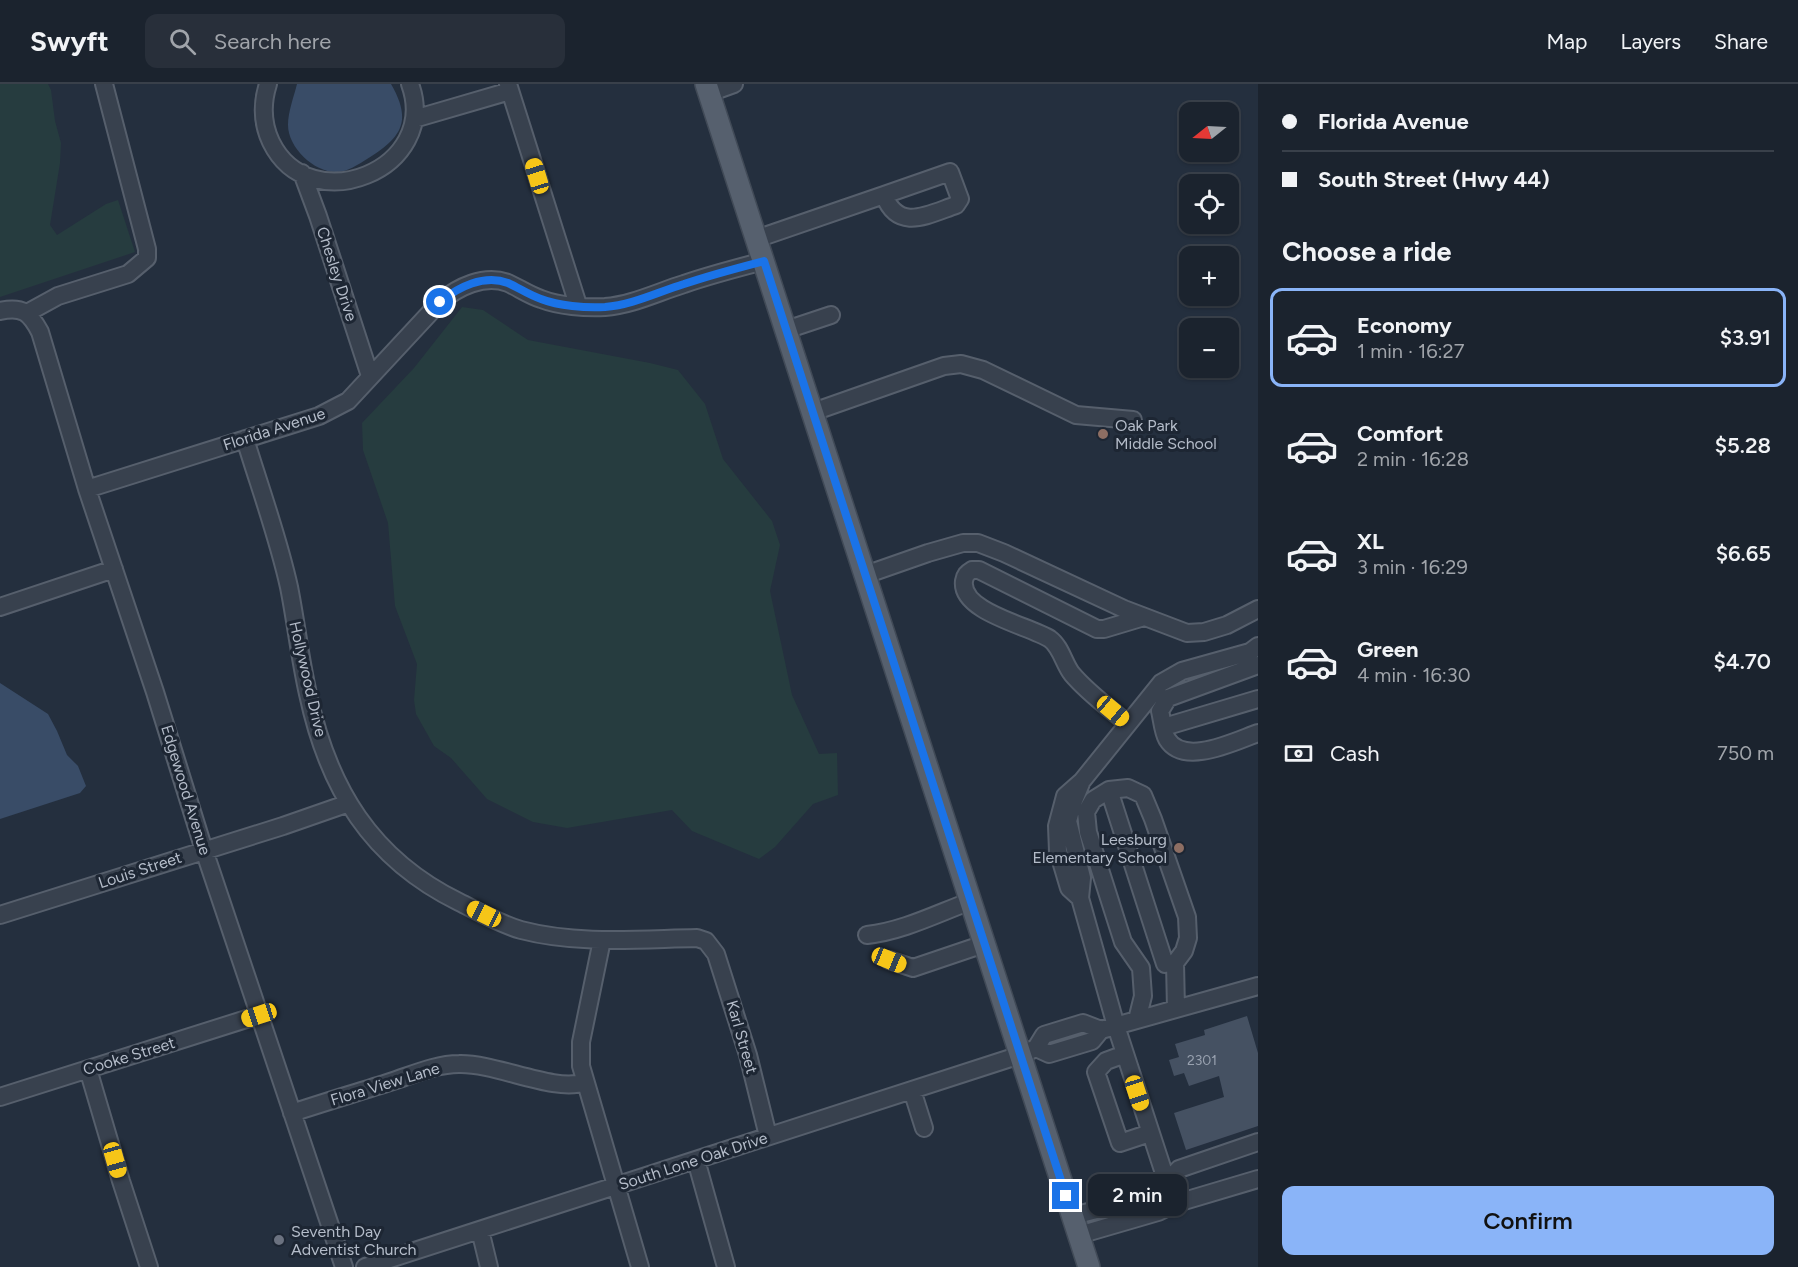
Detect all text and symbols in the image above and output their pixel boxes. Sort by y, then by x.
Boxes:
search box [145,14,565,68]
text: Swyft [30,24,109,58]
icon: search [166,25,199,58]
text: Search here [214,28,331,55]
text: Map [1547,29,1587,54]
text: Layers [1620,29,1681,54]
text: Share [1714,29,1768,54]
north arrow [1179,102,1239,162]
map controls [1179,102,1239,378]
text: Florida Avenue [1318,108,1469,135]
car [523,156,551,196]
text: South Street (Hwy 44) [1318,166,1550,193]
button: locate [1179,174,1239,234]
street label: Chesley Drive [313,224,361,324]
text: Choose a ride [1282,235,1451,268]
button: + [1179,246,1239,306]
route start [426,288,453,315]
icon: car [1285,311,1339,365]
text: Economy [1357,312,1452,339]
button: − [1179,318,1239,378]
text: $3.91 [1720,324,1771,351]
text: 1 min · 16:27 [1357,339,1465,363]
street label: Florida Avenue [221,403,328,454]
place label: Oak Park Middle School [1115,416,1217,453]
icon: car [1285,419,1339,473]
text: Comfort [1357,420,1443,447]
marker: Oak Park Middle School [1096,427,1110,441]
text: $5.28 [1715,432,1771,459]
text: 2 min · 16:28 [1357,447,1469,471]
icon: car [1285,527,1339,581]
text: XL [1357,528,1384,555]
text: $6.65 [1716,540,1771,567]
text: 3 min · 16:29 [1357,555,1468,579]
street label: Hollywood Drive [285,619,331,739]
icon: car [1285,635,1339,689]
text: Green [1357,636,1419,663]
text: $4.70 [1714,648,1771,675]
text: 4 min · 16:30 [1357,663,1470,687]
car [1093,693,1133,729]
street label: Edgewood Avenue [157,723,215,858]
icon: cash [1282,737,1315,770]
text: Cash [1330,740,1380,767]
text: 750 m [1717,741,1774,765]
place label: Leesburg Elementary School [1033,830,1167,867]
marker: Leesburg Elementary School [1172,841,1186,855]
street label: Louis Street [96,848,184,892]
car [464,898,504,930]
car [869,945,909,975]
street label: Karl Street [722,998,762,1076]
car [239,1001,279,1029]
street label: Cooke Street [81,1033,177,1079]
house number: 2301 [1187,1052,1217,1069]
street label: Flora View Lane [328,1058,442,1110]
car [1123,1073,1151,1113]
street label: South Lone Oak Drive [616,1128,770,1194]
car [101,1140,129,1180]
callout: 2 min [1087,1175,1186,1217]
route end [1052,1182,1079,1209]
text: 2 min [1113,1183,1162,1207]
button: Confirm [1282,1186,1774,1255]
place label: Seventh Day Adventist Church [291,1222,417,1259]
marker: Seventh Day Adventist Church [272,1233,286,1247]

